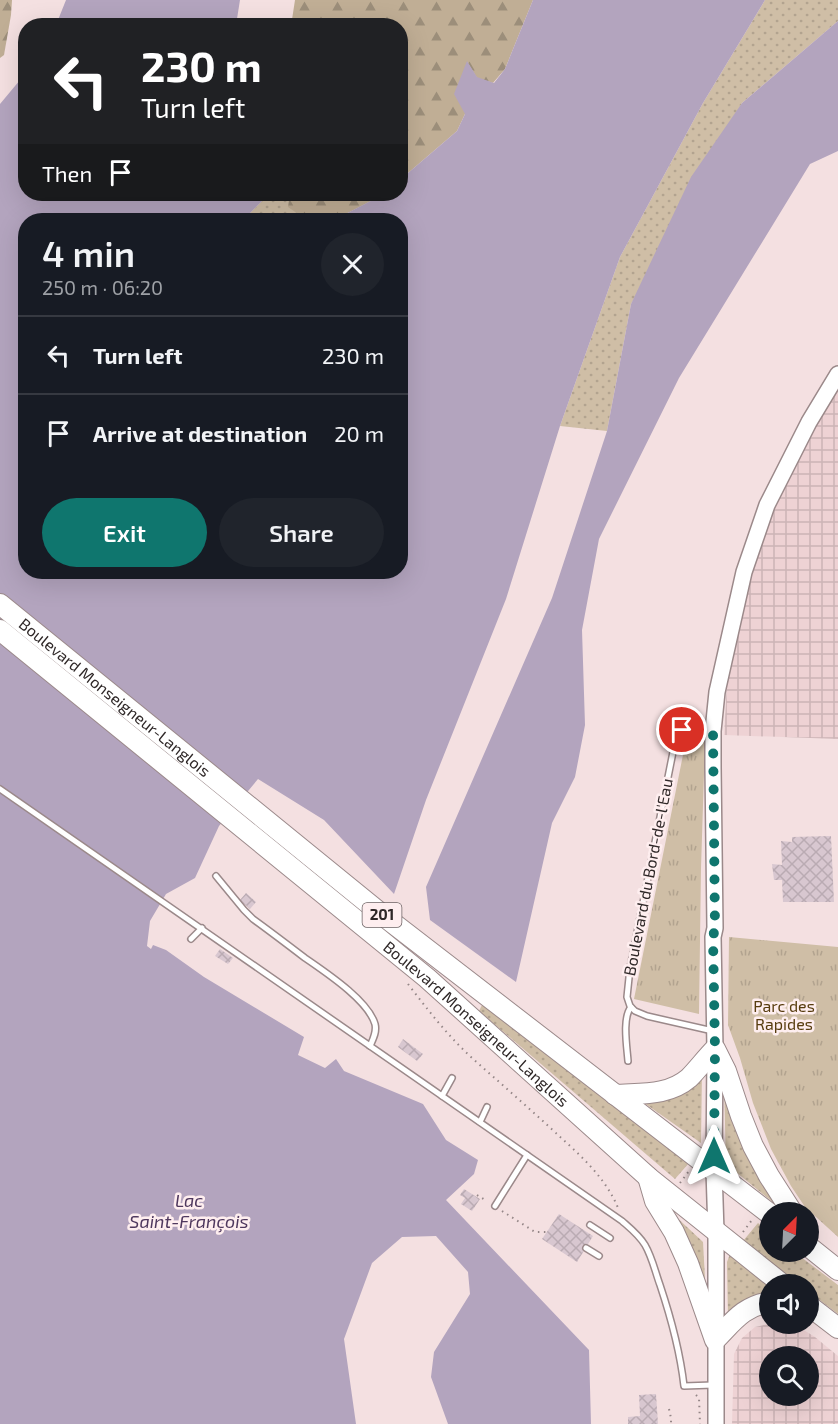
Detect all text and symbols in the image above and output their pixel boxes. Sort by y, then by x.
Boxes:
text: 230 m [141,40,262,90]
icon: left [42,42,120,120]
text: Turn left [141,91,245,123]
icon: arrive [104,156,137,189]
text: Then [42,160,92,186]
text: 4 min [42,231,135,274]
button: close [321,233,384,296]
text: 250 m · 06:20 [42,275,163,299]
icon: left [42,339,75,372]
text: Turn left [93,342,182,368]
text: 230 m [322,342,384,368]
icon: arrive [42,417,75,450]
text: Arrive at destination [93,420,307,446]
text: 20 m [334,420,384,446]
button: Exit [42,498,207,567]
button: Share [219,498,384,567]
street label: Boulevard Monseigneur-Langlois [16,614,215,780]
pin [656,704,707,755]
icon: arrive [665,713,698,746]
street label: Boulevard du Bord-de-l'Eau [619,777,676,977]
road number: 201 [362,903,401,927]
street label: Boulevard Monseigneur-Langlois [380,937,573,1110]
park label: Parc des Rapides [753,996,815,1033]
position arrow [682,1124,746,1188]
water label: Lac Saint-François [129,1189,249,1233]
north arrow [759,1202,819,1262]
map controls [759,1202,819,1406]
button: sound [759,1274,819,1334]
button: search [759,1346,819,1406]

